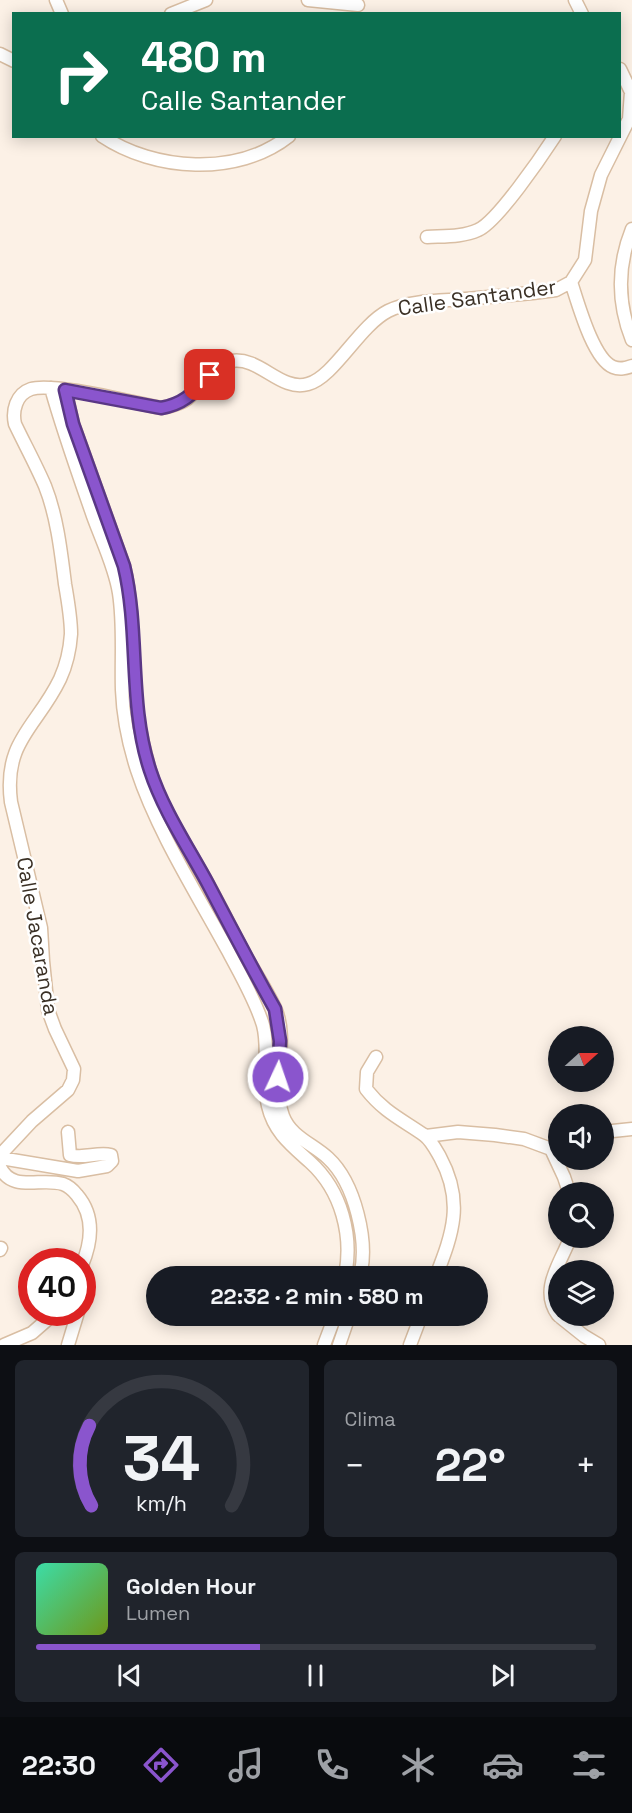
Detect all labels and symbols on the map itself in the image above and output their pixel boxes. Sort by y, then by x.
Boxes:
street label: Calle Santander [396,273,558,321]
pin [184,349,235,400]
street label: Calle Jacaranda [11,855,65,1017]
north arrow [548,1026,614,1092]
position arrow [246,1045,310,1109]
speed limit sign: 40 [18,1248,96,1326]

